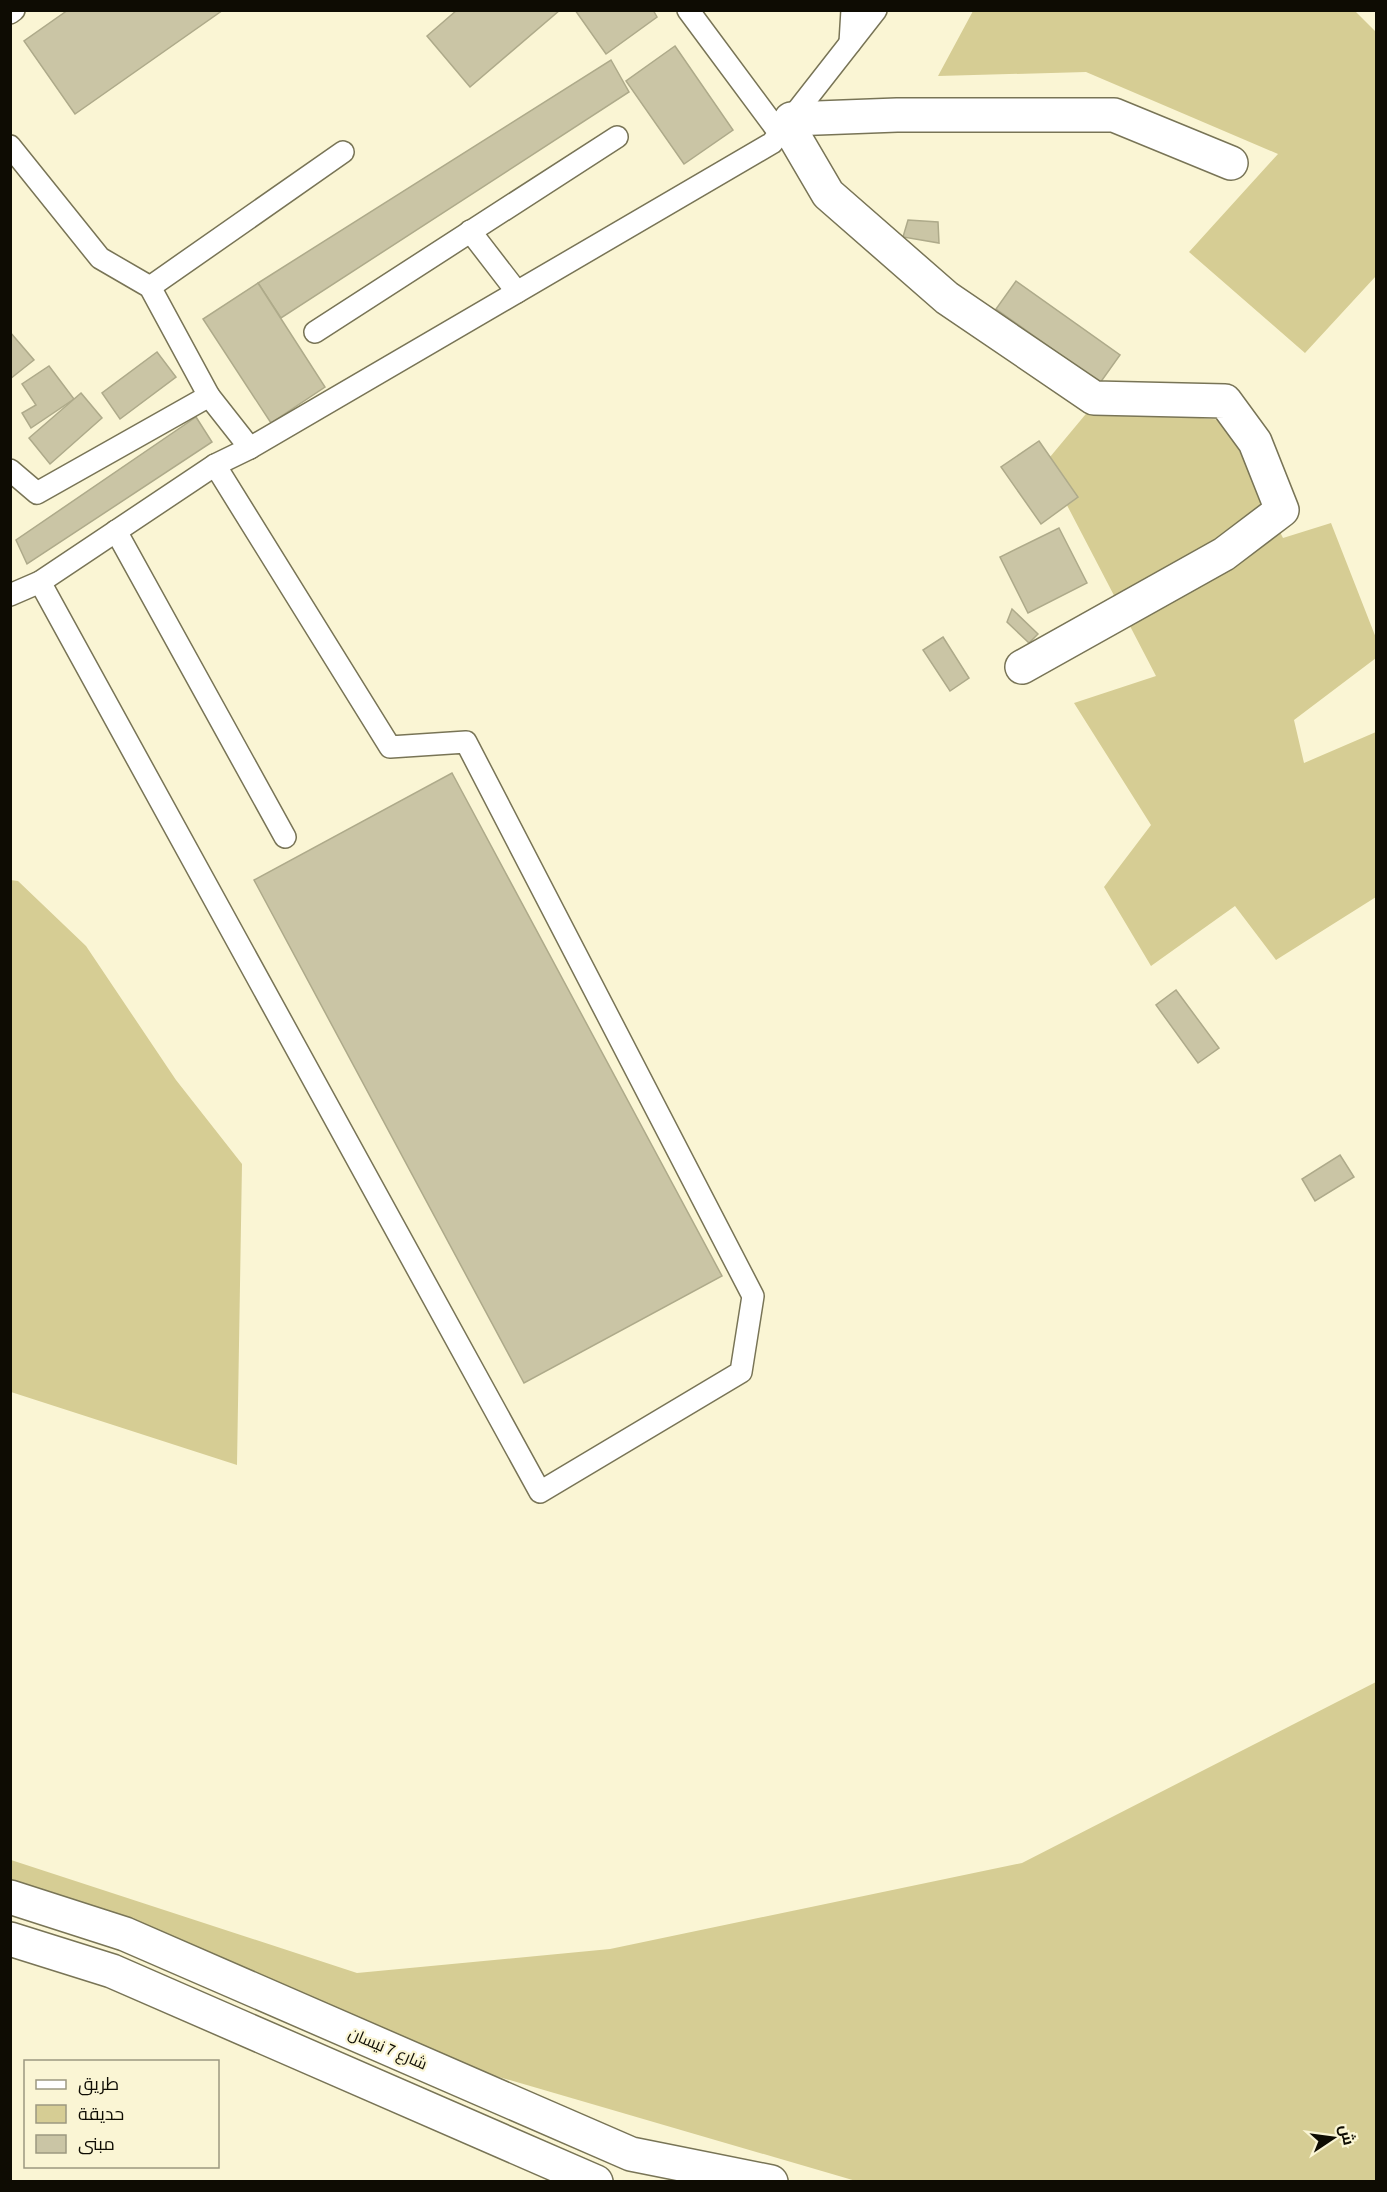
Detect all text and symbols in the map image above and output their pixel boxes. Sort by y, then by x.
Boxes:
street label: شارع 7 نيسان [345,2022,431,2075]
legend [24,2060,219,2168]
text: طريق [78,2071,119,2096]
text: حديقة [78,2101,124,2126]
north arrow [1303,2108,1363,2168]
text: ش [1335,2122,1361,2147]
text: مبنى [78,2131,115,2156]

